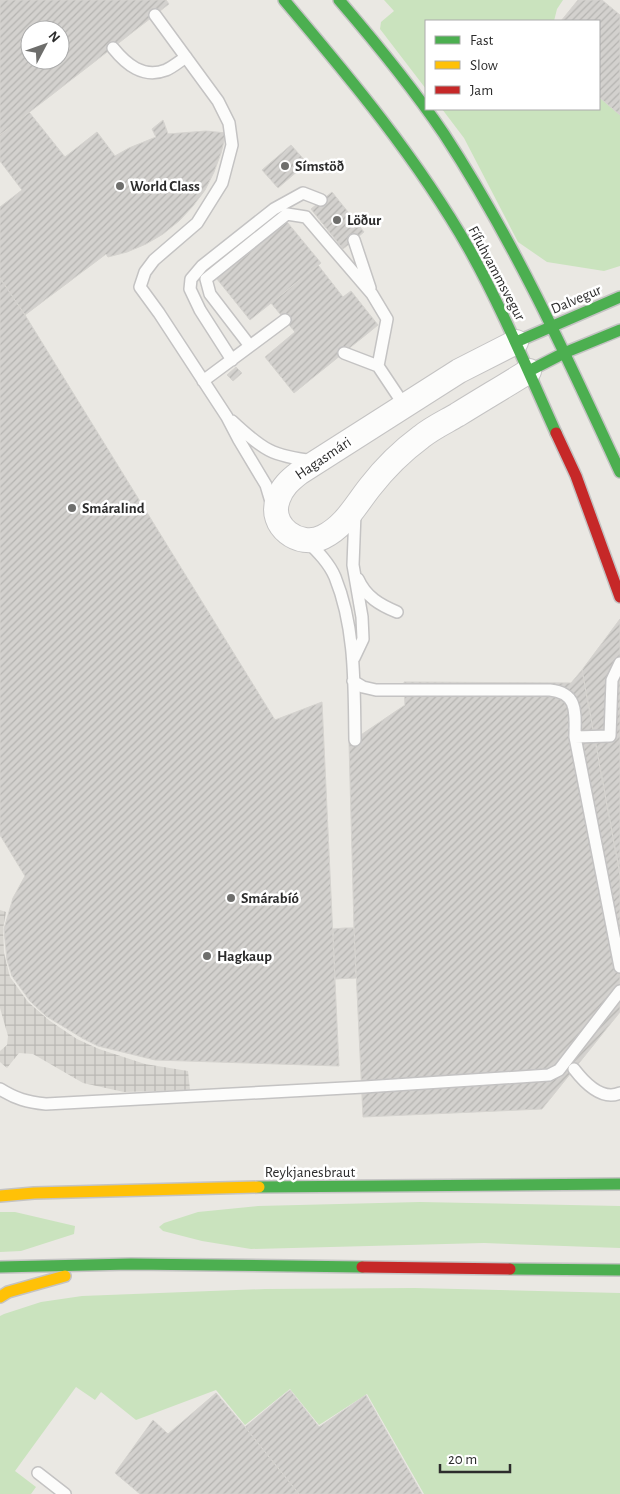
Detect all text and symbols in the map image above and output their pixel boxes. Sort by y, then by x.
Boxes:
north arrow [20,20,70,70]
legend [425,20,600,110]
text: N [46,29,63,45]
text: Fast [470,33,494,48]
text: Slow [470,58,498,73]
text: Jam [470,83,493,98]
place label: Símstöð [295,159,344,174]
marker: Símstöð [279,160,291,172]
place label: World Class [130,179,200,194]
marker: World Class [114,180,126,192]
place label: Löður [347,213,382,228]
marker: Löður [331,214,343,226]
street label: Fífuhvammsvegur [465,223,528,323]
street label: Dalvegur [549,282,604,317]
street label: Hagasmári [293,434,354,482]
place label: Smáralind [82,501,145,516]
marker: Smáralind [66,502,78,514]
place label: Smárabíó [241,891,299,906]
marker: Smárabíó [225,892,237,904]
place label: Hagkaup [217,949,272,964]
marker: Hagkaup [201,950,213,962]
street label: Reykjanesbraut [265,1165,355,1180]
scale bar [440,1442,510,1474]
text: 20 m [448,1452,477,1467]

